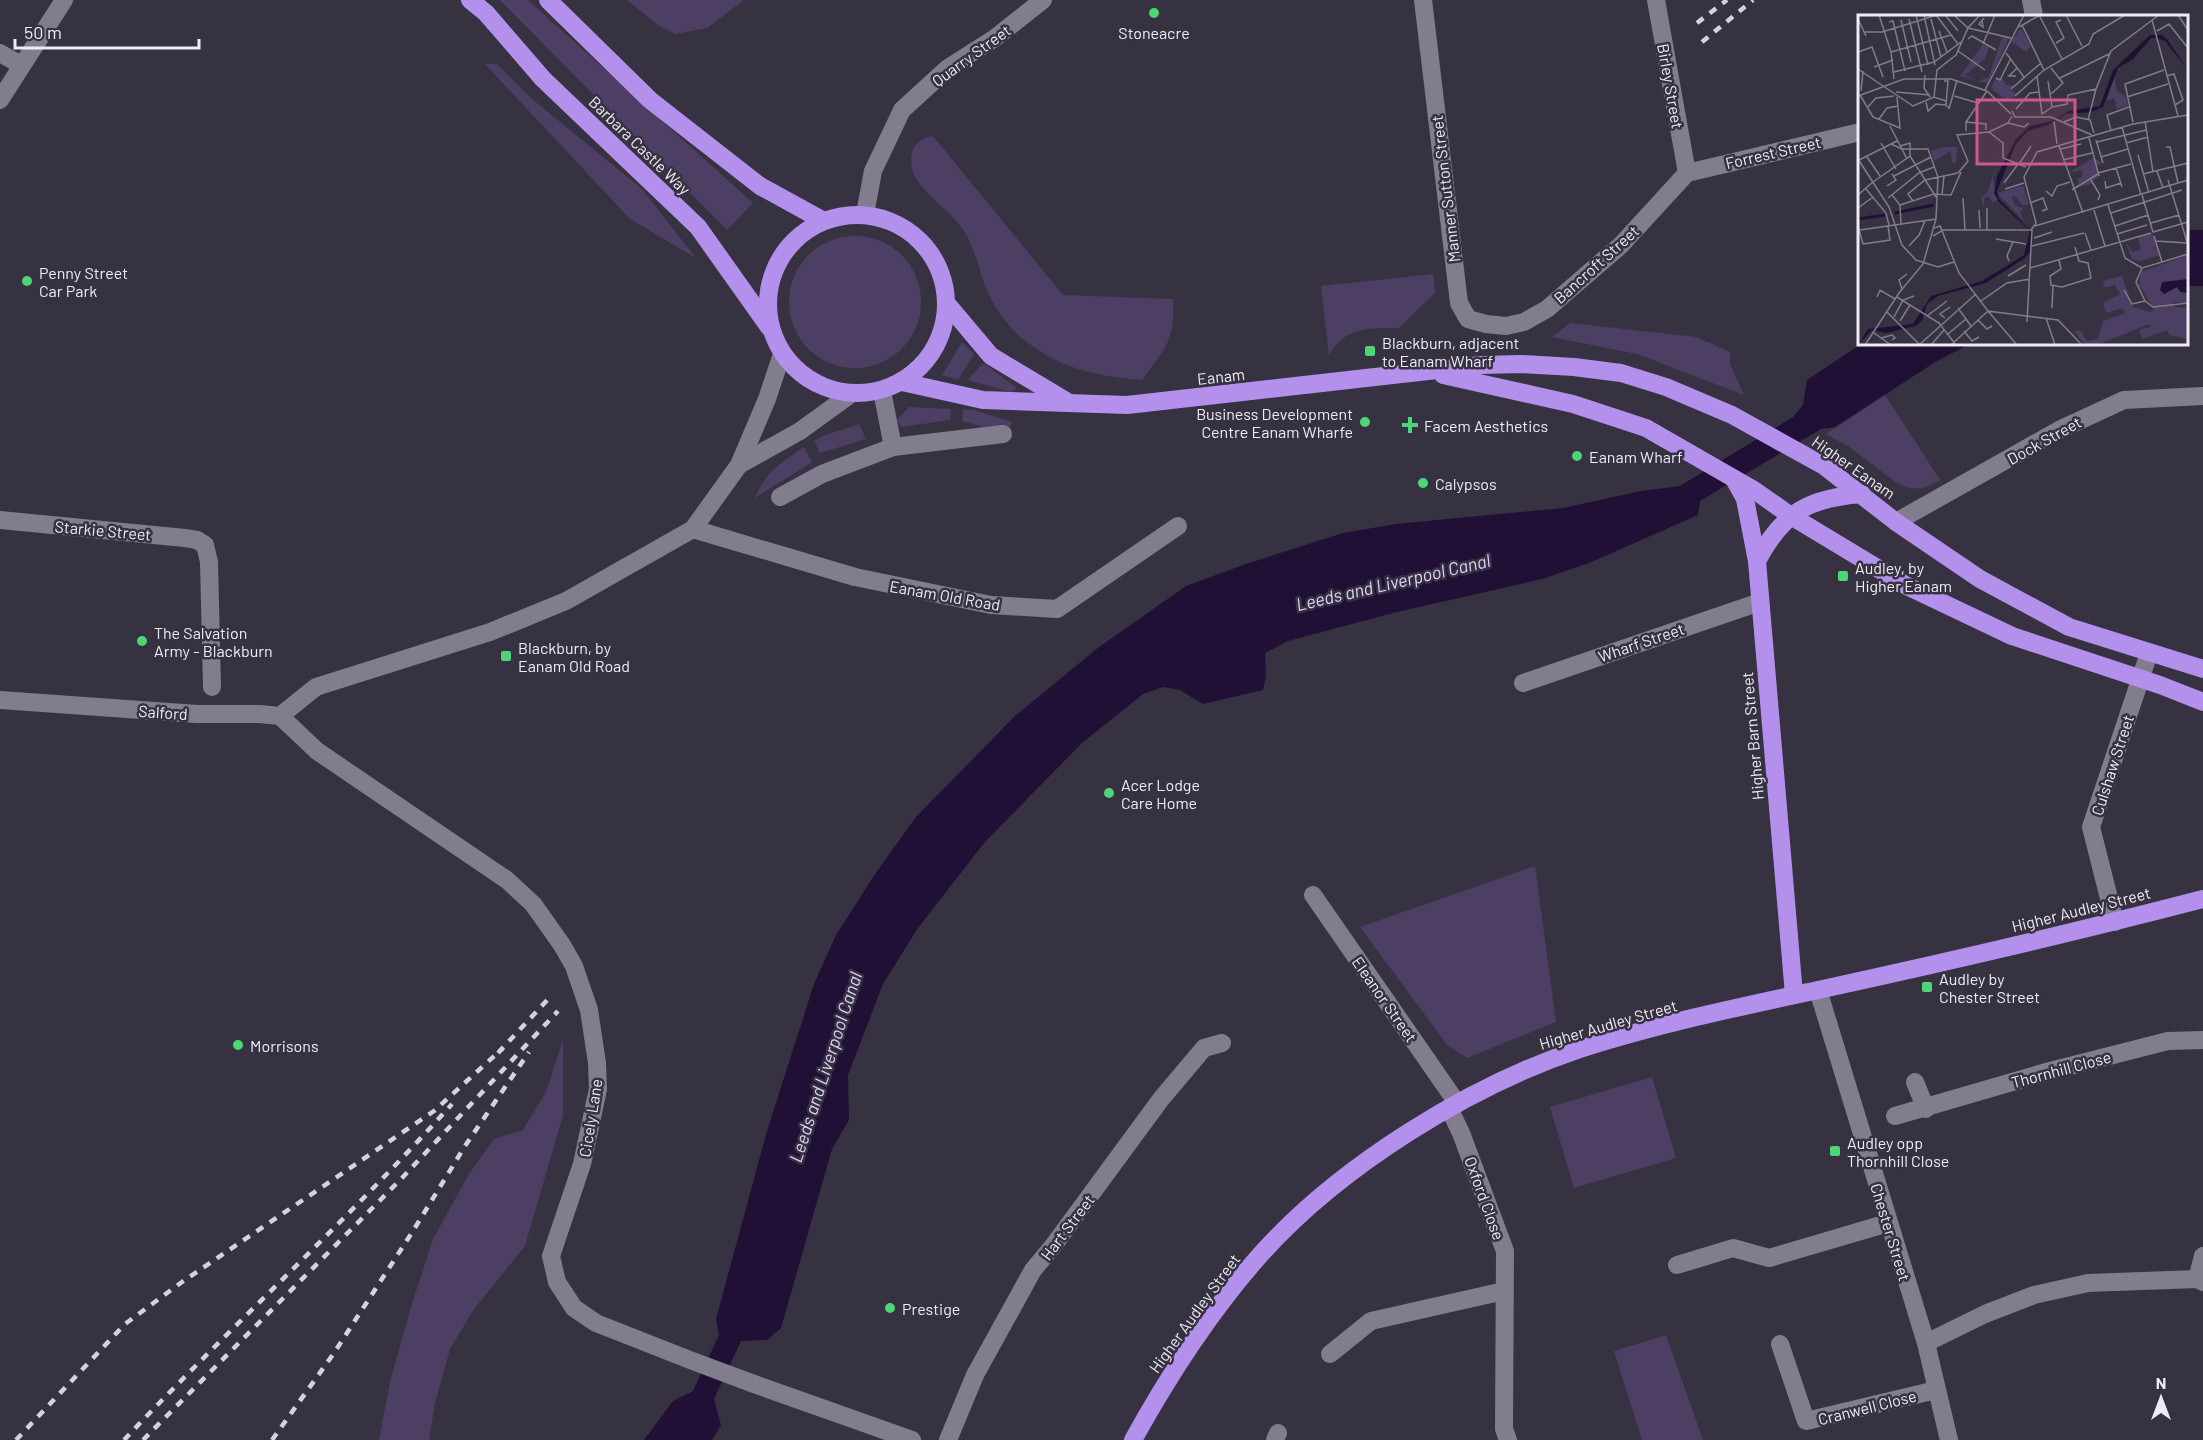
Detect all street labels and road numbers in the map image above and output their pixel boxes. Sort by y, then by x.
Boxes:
street label: Quarry Street [928,20,1014,90]
street label: Birley Street [1654,42,1688,130]
street label: Barbara Castle Way [585,92,695,199]
street label: Manner Sutton Street [1427,114,1463,264]
street label: Forrest Street [1723,132,1823,172]
street label: Bancroft Street [1550,221,1642,307]
street label: Eanam [1196,364,1246,388]
street label: Dock Street [2004,412,2084,468]
street label: Higher Eanam [1809,431,1899,503]
street label: Starkie Street [54,516,152,544]
street label: Eanam Old Road [888,576,1002,614]
street label: Wharf Street [1596,618,1686,666]
street label: Higher Barn Street [1737,671,1767,801]
street label: Salford [138,701,188,723]
street label: Culshaw Street [2087,712,2137,818]
street label: Higher Audley Street [2010,883,2152,935]
street label: Eleanor Street [1349,953,1421,1045]
street label: Higher Audley Street [1537,995,1679,1053]
street label: Thornhill Close [2009,1047,2113,1091]
street label: Cicely Lane [574,1077,606,1159]
street label: Oxford Close [1461,1154,1509,1242]
street label: Chester Street [1867,1181,1915,1283]
street label: Hart Street [1036,1190,1098,1264]
street label: Higher Audley Street [1144,1250,1244,1376]
street label: Cranwell Close [1816,1386,1918,1428]

